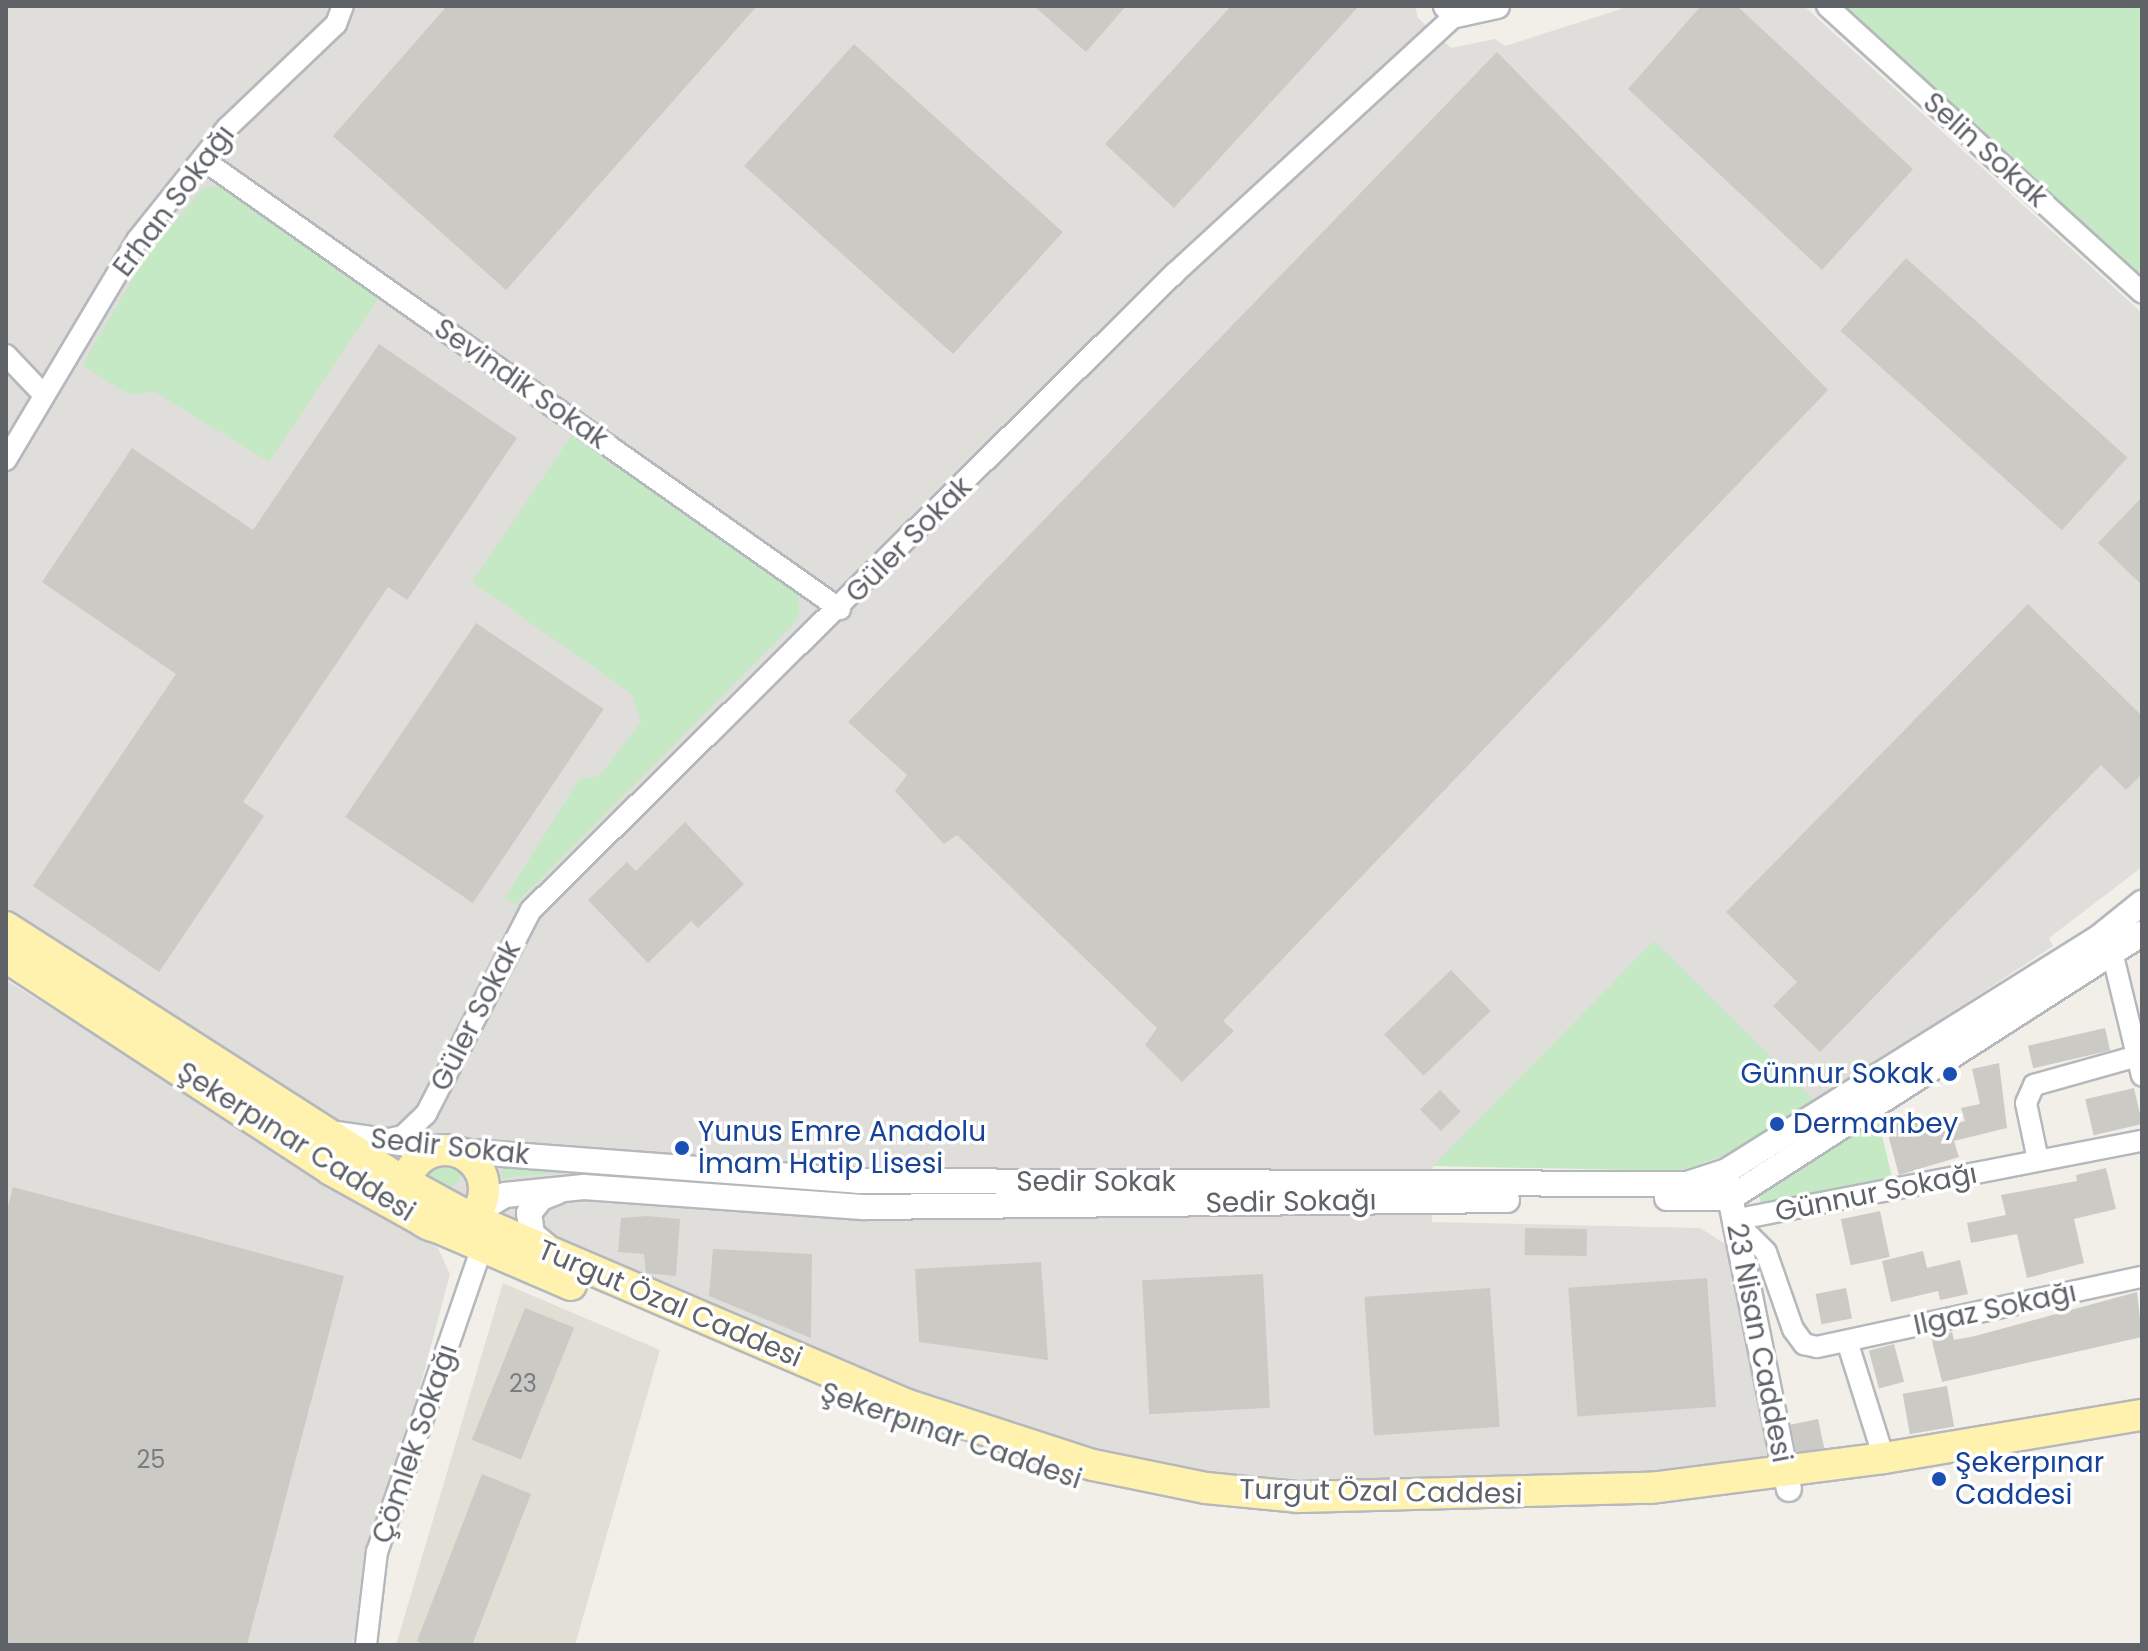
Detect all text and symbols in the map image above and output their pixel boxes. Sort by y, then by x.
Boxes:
street label: Selin Sokak [1916,86,2054,214]
street label: Erhan Sokağı [106,119,242,283]
street label: Sevindik Sokak [428,312,614,456]
street label: Güler Sokak [839,470,979,610]
street label: Güler Sokak [424,935,528,1097]
street label: Şekerpınar Caddesi [171,1055,421,1229]
place label: Günnur Sokak [1740,1057,1934,1091]
marker: Günnur Sokak [1941,1065,1959,1083]
place label: Dermanbey [1793,1107,1958,1141]
place label: Yunus Emre Anadolu İmam Hatip Lisesi [698,1115,986,1181]
marker: Dermanbey [1768,1115,1786,1133]
street label: Sedir Sokak [369,1122,531,1172]
marker: Yunus Emre Anadolu İmam Hatip Lisesi [673,1139,691,1157]
street label: Günnur Sokağı [1772,1157,1980,1229]
street label: Sedir Sokak [1016,1165,1176,1199]
street label: Sedir Sokağı [1205,1184,1377,1220]
street label: 23 Nisan Caddesi [1719,1221,1799,1465]
street label: Turgut Özal Caddesi [533,1233,807,1375]
street label: Ilgaz Sokağı [1911,1275,2079,1343]
street label: Çömlek Sokağı [365,1340,465,1548]
house number: 23 [509,1370,537,1398]
street label: Şekerpınar Caddesi [816,1376,1086,1496]
house number: 25 [137,1446,165,1474]
place label: Şekerpınar Caddesi [1955,1446,2104,1512]
marker: Şekerpınar Caddesi [1930,1470,1948,1488]
street label: Turgut Özal Caddesi [1239,1473,1523,1511]

